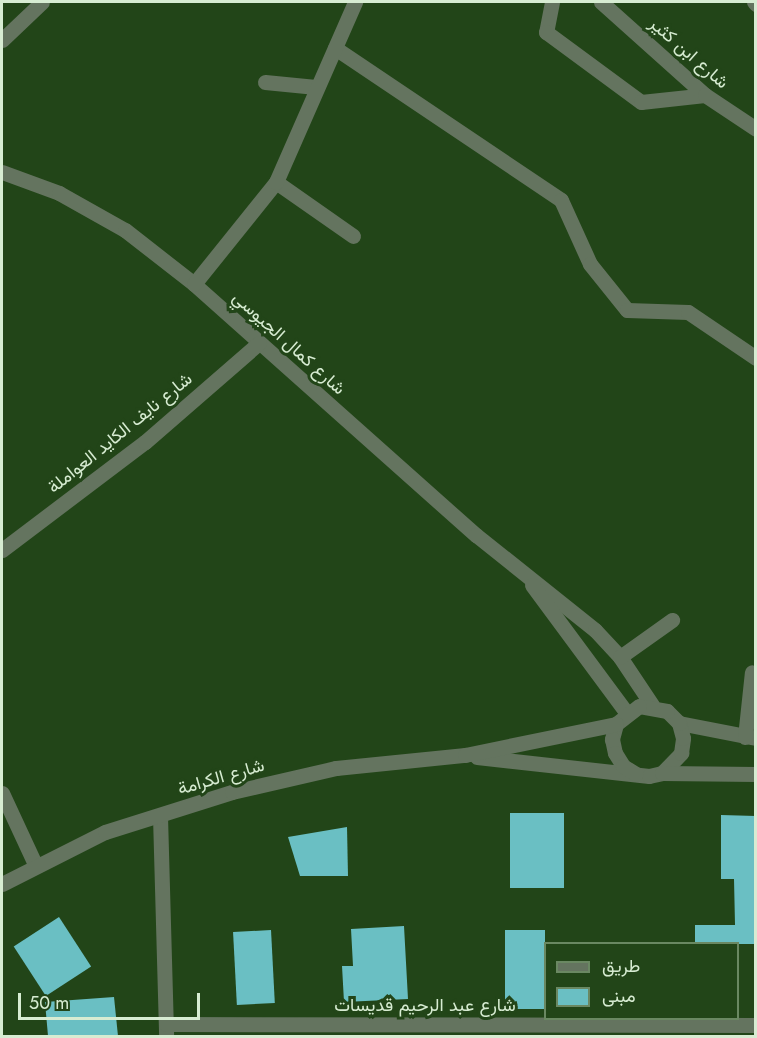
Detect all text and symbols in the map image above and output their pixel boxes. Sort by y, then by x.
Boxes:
street label: شارع ابن كثير [645,13,733,93]
street label: شارع كمال الجيوسي [228,287,350,399]
street label: شارع نايف الكايد العواملة [43,368,197,498]
street label: شارع الكرامة [175,754,267,800]
legend [544,942,739,1020]
text: طريق [602,953,640,979]
scale bar [21,981,202,1019]
text: مبنى [602,983,636,1009]
text: 50 m [29,990,69,1016]
street label: شارع عبد الرحيم قديسات [334,994,516,1016]

